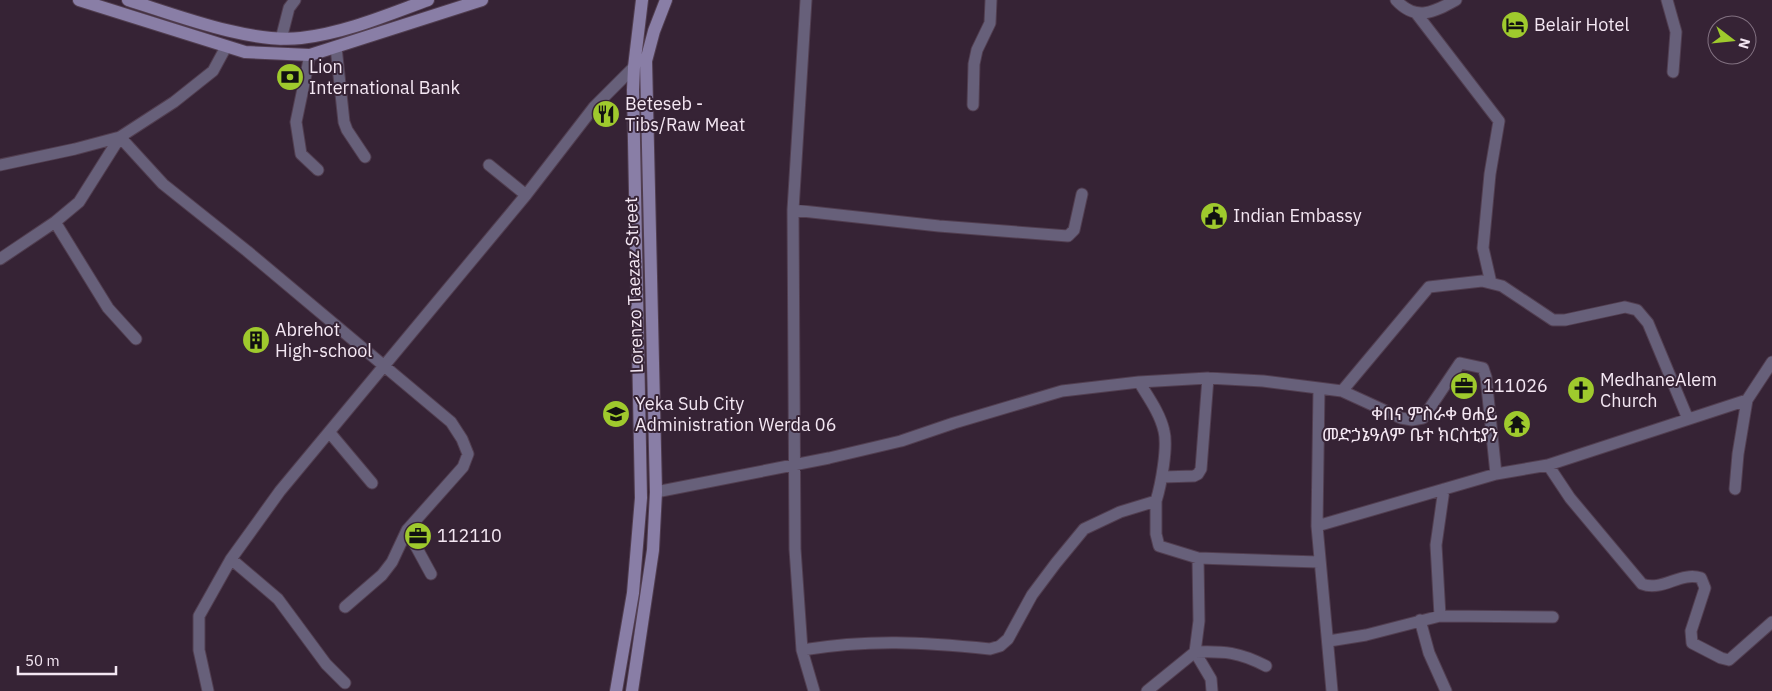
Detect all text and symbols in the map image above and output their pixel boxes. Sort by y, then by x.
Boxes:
hotel icon: Belair Hotel [1500,10,1530,40]
place label: Belair Hotel [1534,13,1629,36]
north arrow [1707,15,1757,65]
text: N [1734,36,1755,51]
place label: Lion International Bank [309,55,460,99]
bank icon: Lion International Bank [275,62,305,92]
place label: Beteseb - Tibs/Raw Meat [625,92,745,136]
restaurant icon: Beteseb - Tibs/Raw Meat [591,99,621,129]
street label: Lorenzo Taezaz Street [619,196,648,374]
public building icon: Indian Embassy [1199,201,1229,231]
place label: Indian Embassy [1233,204,1362,227]
place label: Abrehot High-school [275,318,372,362]
building icon: Abrehot High-school [241,325,271,355]
place label: MedhaneAlem Church [1600,368,1717,412]
office icon: 111026 [1449,371,1479,401]
place label: 111026 [1483,374,1548,397]
church icon: MedhaneAlem Church [1566,375,1596,405]
place label: Yeka Sub City Administration Werda 06 [635,392,836,436]
school or university icon: Yeka Sub City Administration Werda 06 [601,399,631,429]
place label: ቀበና ምስራቀ ፀሐይ መድኃኔዓለም ቤተ ክርስቲያን [1322,402,1498,446]
temple icon: ቀበና ምስራቀ ፀሐይ መድኃኔዓለም ቤተ ክርስቲያን [1502,409,1532,439]
office icon: 112110 [403,521,433,551]
place label: 112110 [437,524,502,547]
scale bar [18,644,115,676]
text: 50 m [25,651,60,670]

